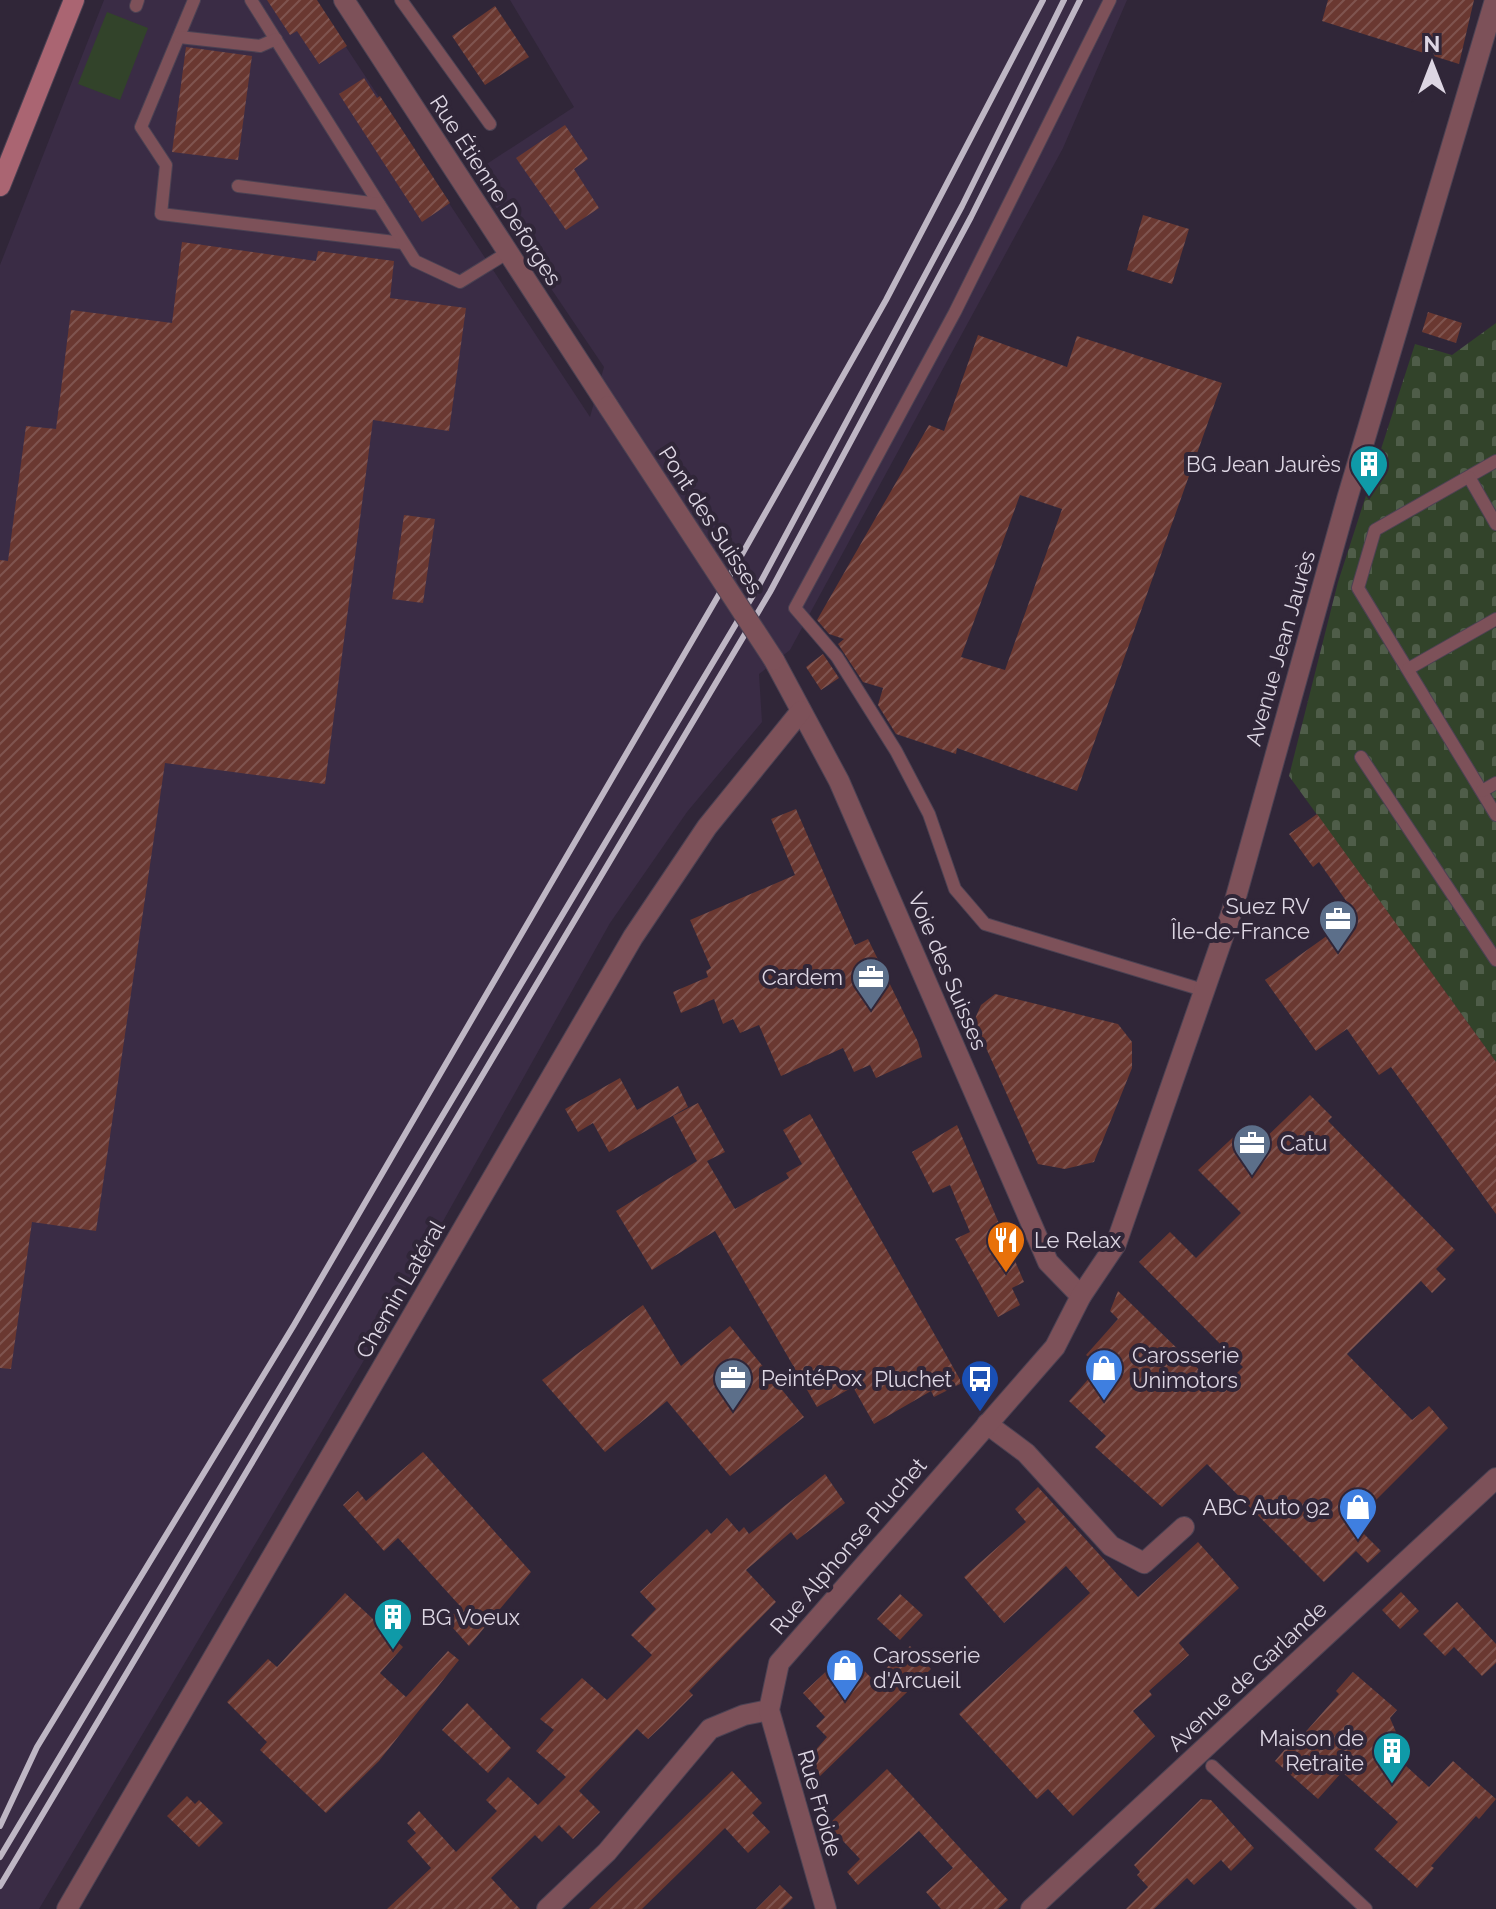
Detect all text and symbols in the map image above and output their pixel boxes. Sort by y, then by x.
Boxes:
north arrow [1392,24,1472,104]
text: N [1424,31,1440,57]
street label: Rue Étienne Deforges [425,90,567,290]
street label: Pont des Suisses [654,441,768,599]
building icon: BG Jean Jaurès [1348,443,1390,498]
place label: BG Jean Jaurès [1186,451,1341,477]
street label: Avenue Jean Jaurès [1240,547,1320,749]
street label: Voie des Suisses [903,888,993,1054]
place label: Suez RV Île-de-France [1171,893,1310,944]
office icon: Suez RV Île-de-France [1317,898,1359,953]
office icon: Cardem [850,956,892,1011]
place label: Cardem [762,964,843,990]
office icon: Catu [1231,1122,1273,1177]
place label: Catu [1280,1130,1327,1156]
street label: Chemin Latéral [350,1215,450,1363]
restaurant icon: Le Relax [985,1219,1027,1274]
place label: Le Relax [1034,1227,1121,1253]
place label: Carosserie Unimotors [1132,1342,1239,1393]
shop icon: Carosserie Unimotors [1083,1347,1125,1402]
office icon: PeintéPox [712,1357,754,1412]
bus stop icon: Pluchet [959,1358,1001,1413]
place label: PeintéPox [761,1365,862,1391]
place label: Pluchet [874,1366,953,1392]
street label: Rue Alphonse Pluchet [764,1452,932,1640]
shop icon: ABC Auto 92 [1337,1486,1379,1541]
place label: ABC Auto 92 [1203,1494,1330,1520]
building icon: BG Voeux [372,1596,414,1651]
street label: Avenue de Garlande [1162,1596,1332,1756]
place label: BG Voeux [421,1604,520,1630]
place label: Carosserie d'Arcueil [873,1642,980,1693]
shop icon: Carosserie d'Arcueil [824,1647,866,1702]
place label: Maison de Retraite [1259,1725,1364,1776]
building icon: Maison de Retraite [1371,1730,1413,1785]
street label: Rue Froide [792,1747,848,1859]

